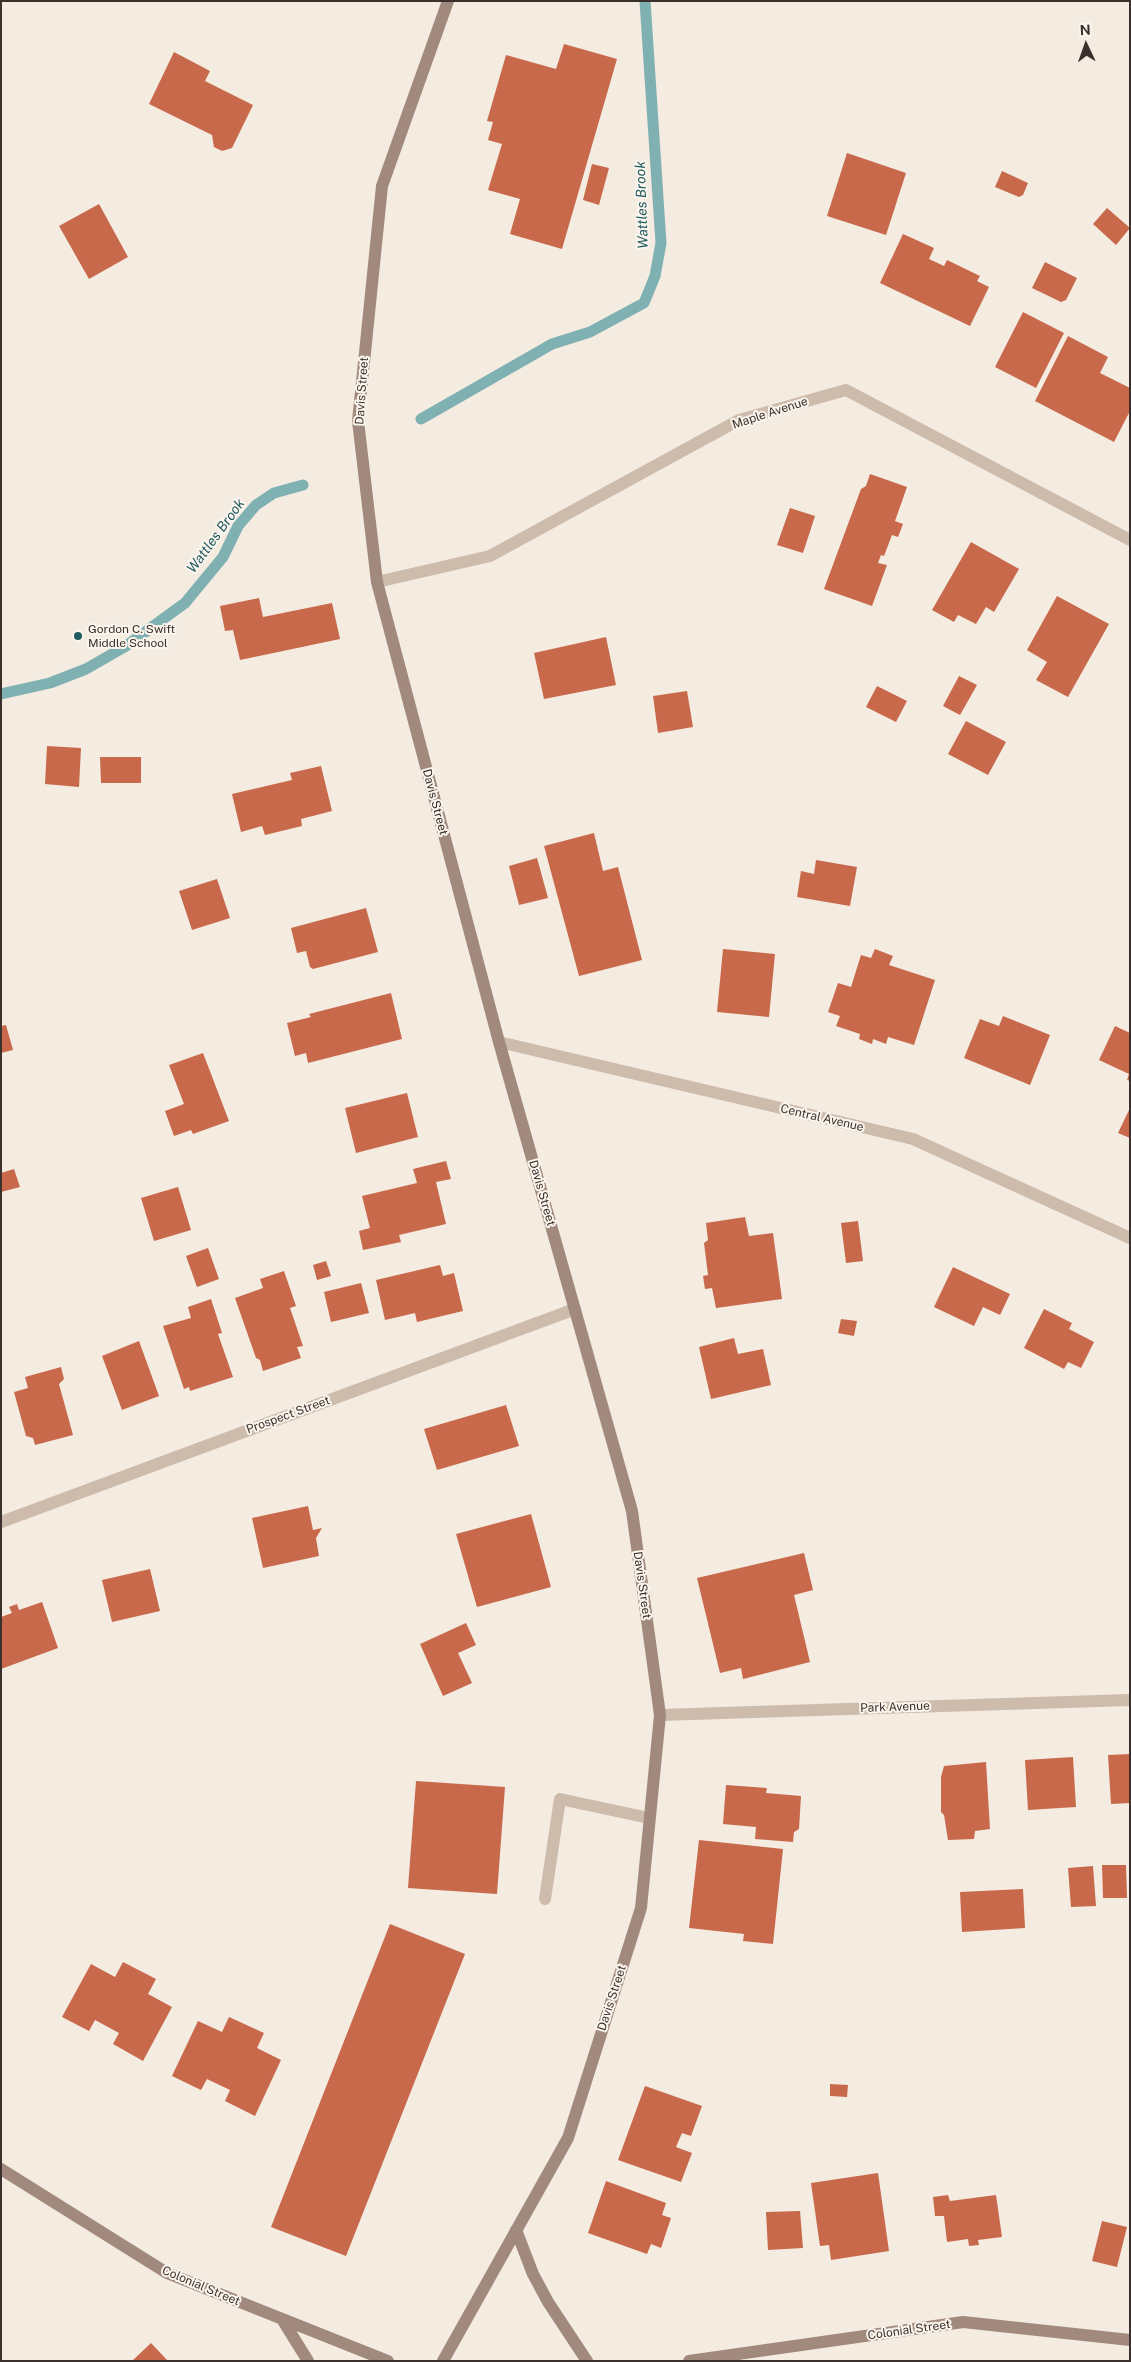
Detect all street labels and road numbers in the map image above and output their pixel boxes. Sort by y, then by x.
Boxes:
street label: Davis Street [352,357,372,425]
street label: Maple Avenue [730,394,810,432]
street label: Davis Street [419,767,451,837]
street label: Central Avenue [779,1101,865,1135]
street label: Davis Street [526,1158,558,1228]
street label: Prospect Street [244,1393,332,1437]
street label: Davis Street [630,1550,654,1620]
street label: Park Avenue [860,1699,930,1715]
street label: Davis Street [595,1964,629,2032]
street label: Colonial Street [160,2263,242,2309]
street label: Colonial Street [867,2317,951,2343]

